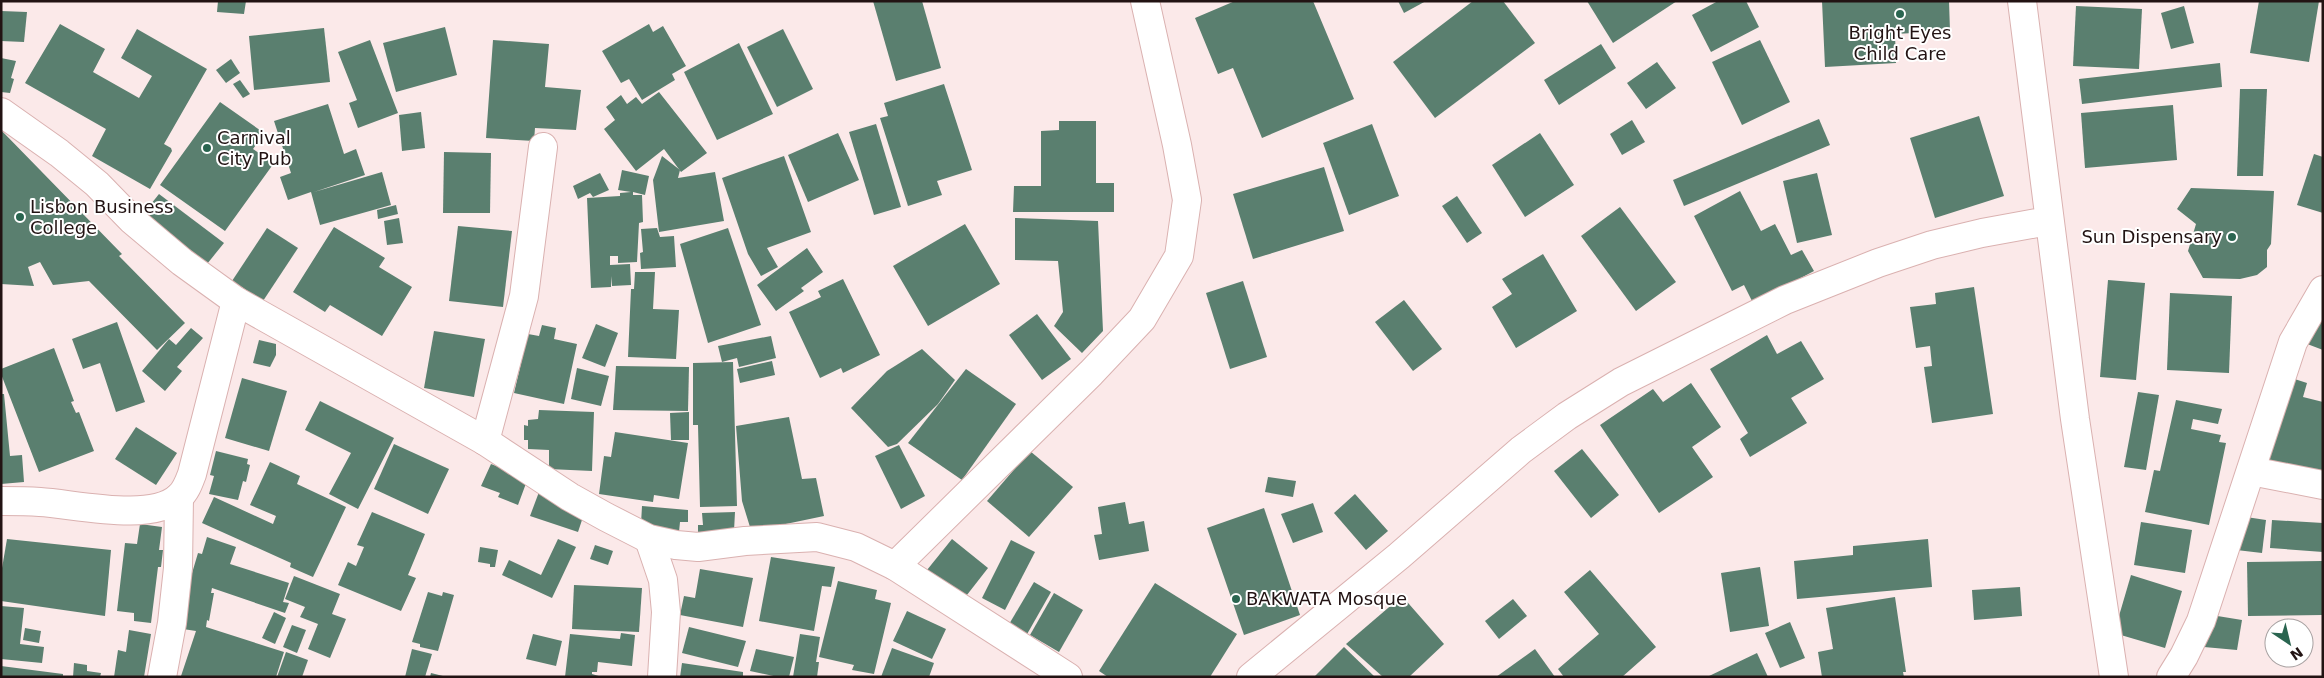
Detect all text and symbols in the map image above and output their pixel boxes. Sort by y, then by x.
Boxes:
marker: Bright Eyes Child Care [1894,8,1906,20]
place label: Bright Eyes Child Care [1849,22,1951,64]
place label: Carnival City Pub [217,127,291,169]
marker: Carnival City Pub [201,142,213,154]
place label: Lisbon Business College [30,196,173,238]
marker: Lisbon Business College [14,211,26,223]
place label: Sun Dispensary [2081,226,2222,247]
marker: Sun Dispensary [2226,231,2238,243]
place label: BAKWATA Mosque [1246,588,1407,609]
marker: BAKWATA Mosque [1230,593,1242,605]
north arrow [2264,618,2314,668]
text: N [2287,644,2306,664]

